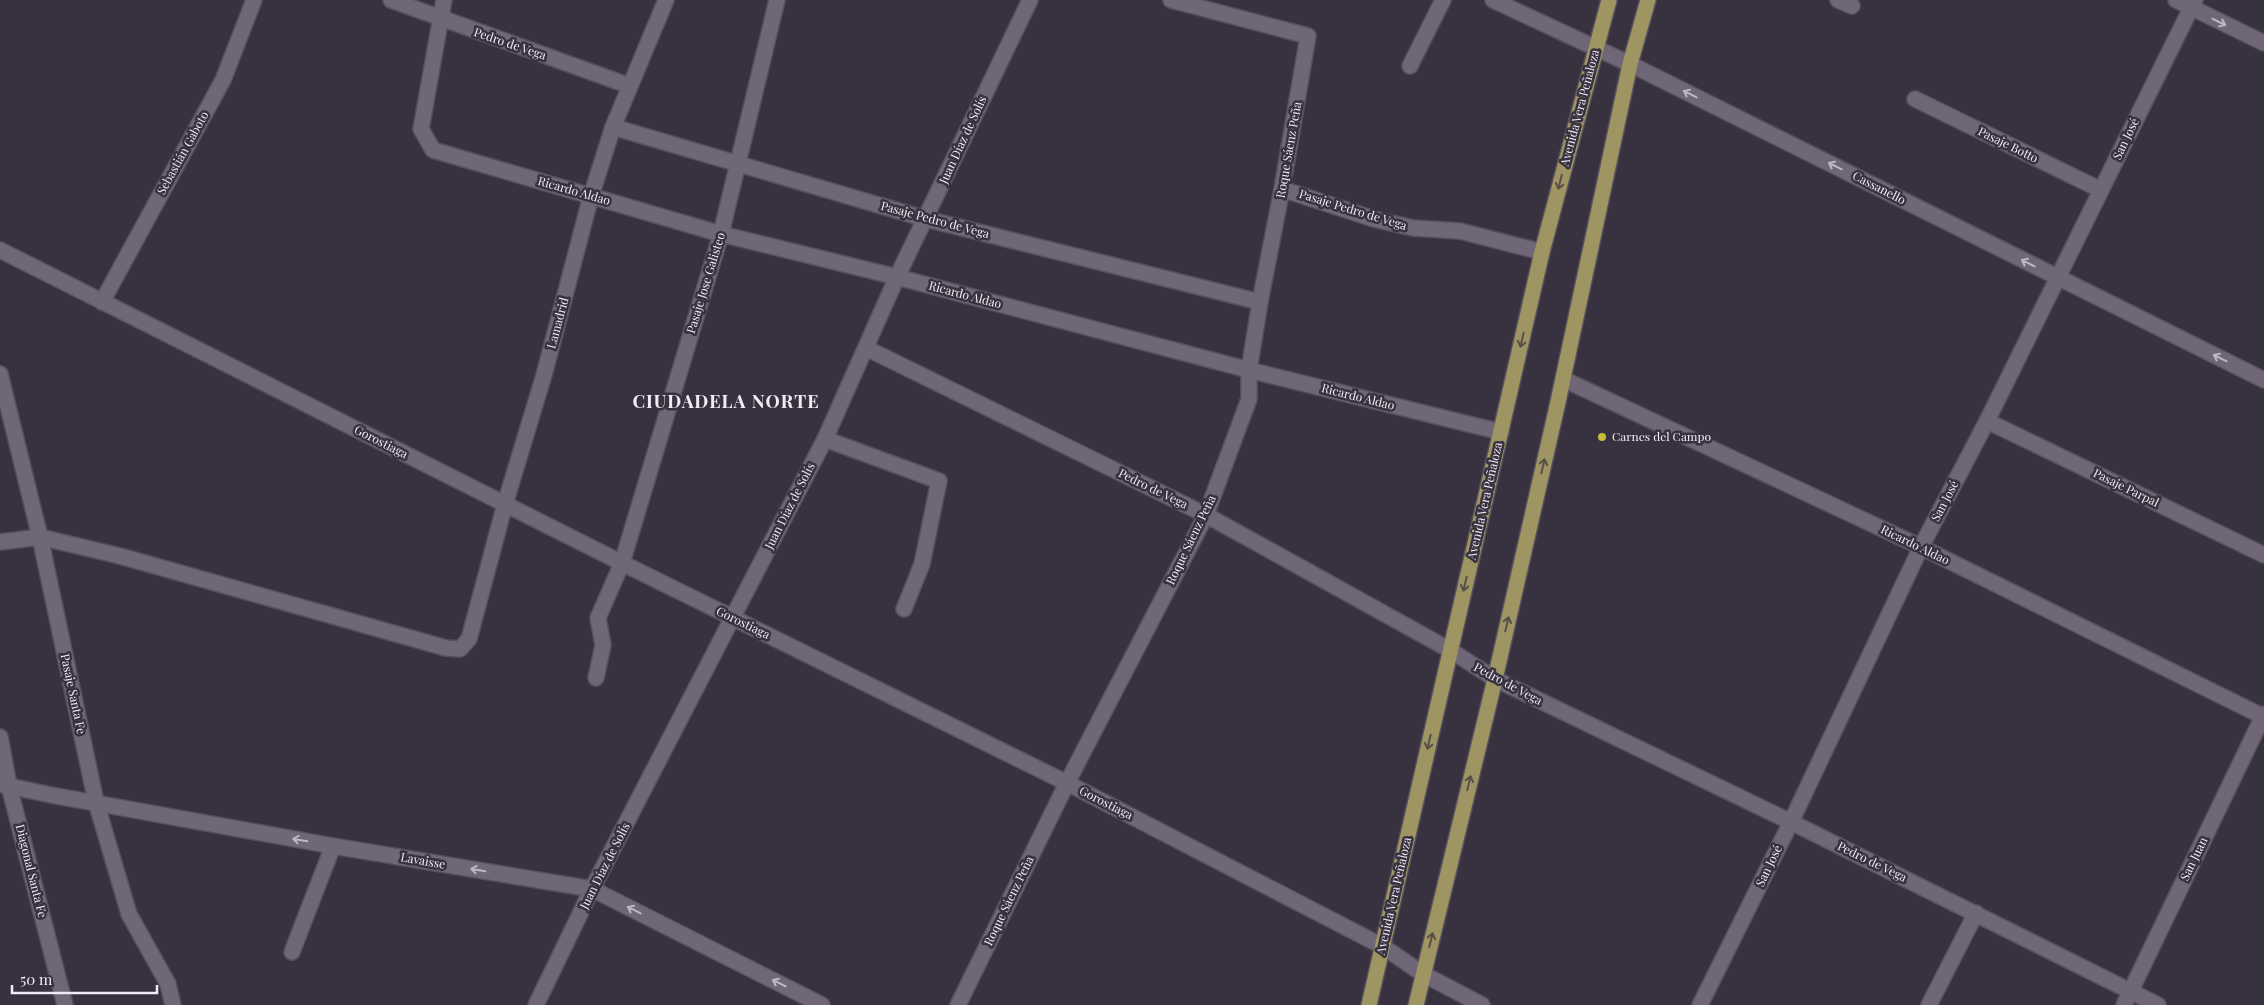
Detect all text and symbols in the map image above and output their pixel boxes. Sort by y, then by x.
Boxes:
one-way arrow [2211,17,2226,27]
street label: Pedro de Vega [472,23,549,63]
street label: Avenida Vera Peñaloza [1555,48,1602,169]
one-way arrow [1683,89,1698,98]
street label: Juan Díaz de Solís [934,93,989,187]
street label: Roque Sáenz Peña [1272,100,1304,199]
street label: Sebastián Gaboto [153,108,212,197]
street label: San José [2108,115,2142,162]
street label: Pasaje Botto [1976,123,2042,166]
one-way arrow [1828,161,1843,171]
street label: Cassanello [1850,167,1909,207]
street label: Ricardo Aldao [536,172,613,208]
one-way arrow [1555,174,1564,190]
street label: Pasaje Pedro de Vega [1297,185,1409,233]
street label: Pasaje Pedro de Vega [879,197,991,241]
street label: Pasaje Jose Galisteo [682,230,728,335]
one-way arrow [2021,258,2036,267]
street label: Ricardo Aldao [927,277,1004,312]
street label: Lamadrid [543,295,572,350]
one-way arrow [1517,332,1526,348]
one-way arrow [2213,353,2228,362]
street label: Ricardo Aldao [1320,379,1397,413]
district label: CIUDADELA NORTE [632,389,820,413]
street label: Gorostiaga [352,421,411,461]
place label: Carnes del Campo [1612,428,1711,444]
marker: Carnes del Campo [1596,431,1608,443]
street label: Avenida Vera Peñaloza [1462,440,1505,562]
one-way arrow [1539,459,1548,475]
street label: Juan Díaz de Solís [760,460,818,552]
street label: Pedro de Vega [1116,464,1191,512]
street label: Pasaje Parpal [2091,464,2162,510]
street label: San José [1927,477,1962,524]
street label: Roque Sáenz Peña [1162,492,1219,587]
street label: Ricardo Aldao [1878,521,1953,568]
one-way arrow [1460,575,1469,591]
street label: Gorostiaga [714,602,773,642]
one-way arrow [1503,617,1512,633]
street label: Pasaje Santa Fe [58,652,90,735]
street label: Pedro de Vega [1471,658,1545,708]
one-way arrow [1424,734,1433,750]
one-way arrow [1465,775,1475,791]
street label: Gorostiaga [1077,782,1136,822]
street label: Juan Díaz de Solís [575,820,633,912]
street label: Diagonal Santa Fe [13,822,51,919]
one-way arrow [293,834,309,844]
street label: San Juan [2176,834,2210,883]
street label: Avenida Vera Peñaloza [1371,835,1414,957]
street label: Pedro de Vega [1835,837,1910,885]
street label: San José [1751,842,1785,889]
street label: Lavaisse [400,848,447,872]
street label: Roque Sáenz Peña [980,853,1037,948]
one-way arrow [470,865,486,875]
one-way arrow [626,905,641,915]
one-way arrow [1427,933,1436,949]
scale bar [12,962,158,994]
text: 50 m [20,969,53,989]
one-way arrow [772,978,787,987]

